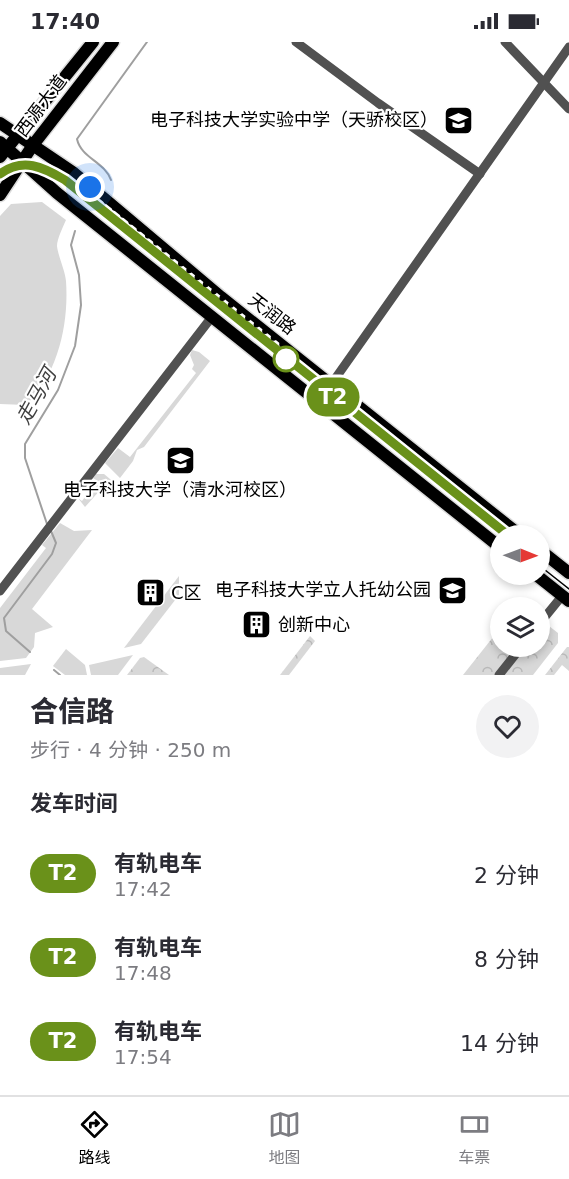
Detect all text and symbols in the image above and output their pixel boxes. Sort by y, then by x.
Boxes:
text: 17:40 [30,9,100,34]
street label: 西源大道 [11,71,71,141]
school or university icon: 电子科技大学实验中学（天骄校区） [443,104,475,136]
place label: 电子科技大学实验中学（天骄校区） [150,109,438,130]
your location [75,172,105,202]
street label: 天润路 [245,289,300,339]
unlabelled marker [273,346,299,372]
water label: 走马河 [11,360,63,428]
line badge: T2 [306,378,360,416]
text: T2 [319,385,347,409]
school or university icon: 电子科技大学（清水河校区） [164,445,196,477]
place label: 电子科技大学（清水河校区） [63,479,297,500]
north arrow [490,525,550,585]
map controls [490,525,550,657]
school or university icon: 电子科技大学立人托幼公园 [436,574,468,606]
building icon: C区 [134,577,166,609]
place label: 电子科技大学立人托幼公园 [215,579,431,600]
place label: C区 [171,582,202,603]
button: layers [490,597,550,657]
building icon: 创新中心 [241,609,273,641]
place label: 创新中心 [278,614,350,635]
text: 合信路 [30,695,114,728]
button: heart [476,695,539,758]
text: 步行 · 4 分钟 · 250 m [30,738,231,762]
text: 发车时间 [30,791,118,816]
text: 有轨电车 [114,851,202,876]
text: T2 [49,861,77,885]
text: 2 分钟 [474,863,539,888]
text: 17:42 [114,877,172,901]
text: 有轨电车 [114,935,202,960]
text: T2 [49,945,77,969]
text: 8 分钟 [474,947,539,972]
text: 17:48 [114,961,172,985]
text: 有轨电车 [114,1019,202,1044]
text: T2 [49,1029,77,1053]
text: 14 分钟 [460,1031,539,1056]
text: 17:54 [114,1045,172,1069]
tab: 路线 [78,1108,111,1168]
tab: 地图 [268,1108,301,1168]
tab: 车票 [458,1108,491,1168]

